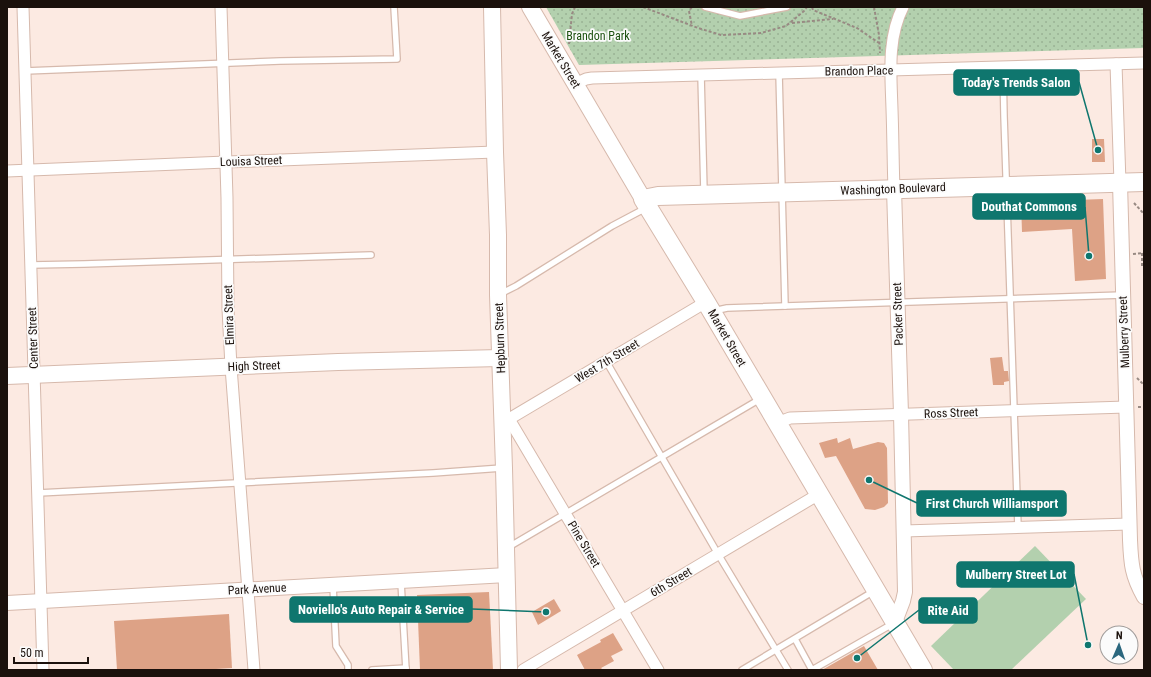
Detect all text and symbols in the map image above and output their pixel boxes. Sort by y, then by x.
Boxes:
street label: Market Street [539,29,584,91]
park label: Brandon Park [566,29,630,43]
street label: Brandon Place [825,63,894,79]
callout: Today's Trends Salon [954,70,1079,95]
text: Today's Trends Salon [962,75,1070,90]
street label: Louisa Street [220,153,283,169]
street label: Washington Boulevard [840,180,946,198]
callout: Douthat Commons [973,194,1085,219]
text: Douthat Commons [981,199,1077,214]
street label: Packer Street [890,282,906,346]
street label: Elmira Street [221,284,237,346]
street label: Mulberry Street [1116,295,1132,368]
street label: Hepburn Street [492,302,508,374]
street label: Center Street [25,306,41,369]
street label: Market Street [705,307,749,370]
street label: West 7th Street [572,336,642,386]
street label: High Street [227,358,281,374]
street label: Ross Street [924,405,979,421]
callout: First Church Williamsport [917,491,1066,516]
text: First Church Williamsport [926,496,1058,511]
street label: Pine Street [565,518,604,570]
callout: Mulberry Street Lot [957,562,1074,587]
street label: 6th Street [648,564,695,600]
text: Mulberry Street Lot [966,567,1066,582]
street label: Park Avenue [227,580,287,598]
callout: Noviello's Auto Repair & Service [290,597,472,622]
callout: Rite Aid [919,598,977,623]
text: Noviello's Auto Repair & Service [298,602,464,617]
text: Rite Aid [927,603,969,618]
north arrow [1099,625,1139,665]
text: N [1116,629,1123,642]
scale bar [14,639,88,665]
text: 50 m [20,646,44,660]

